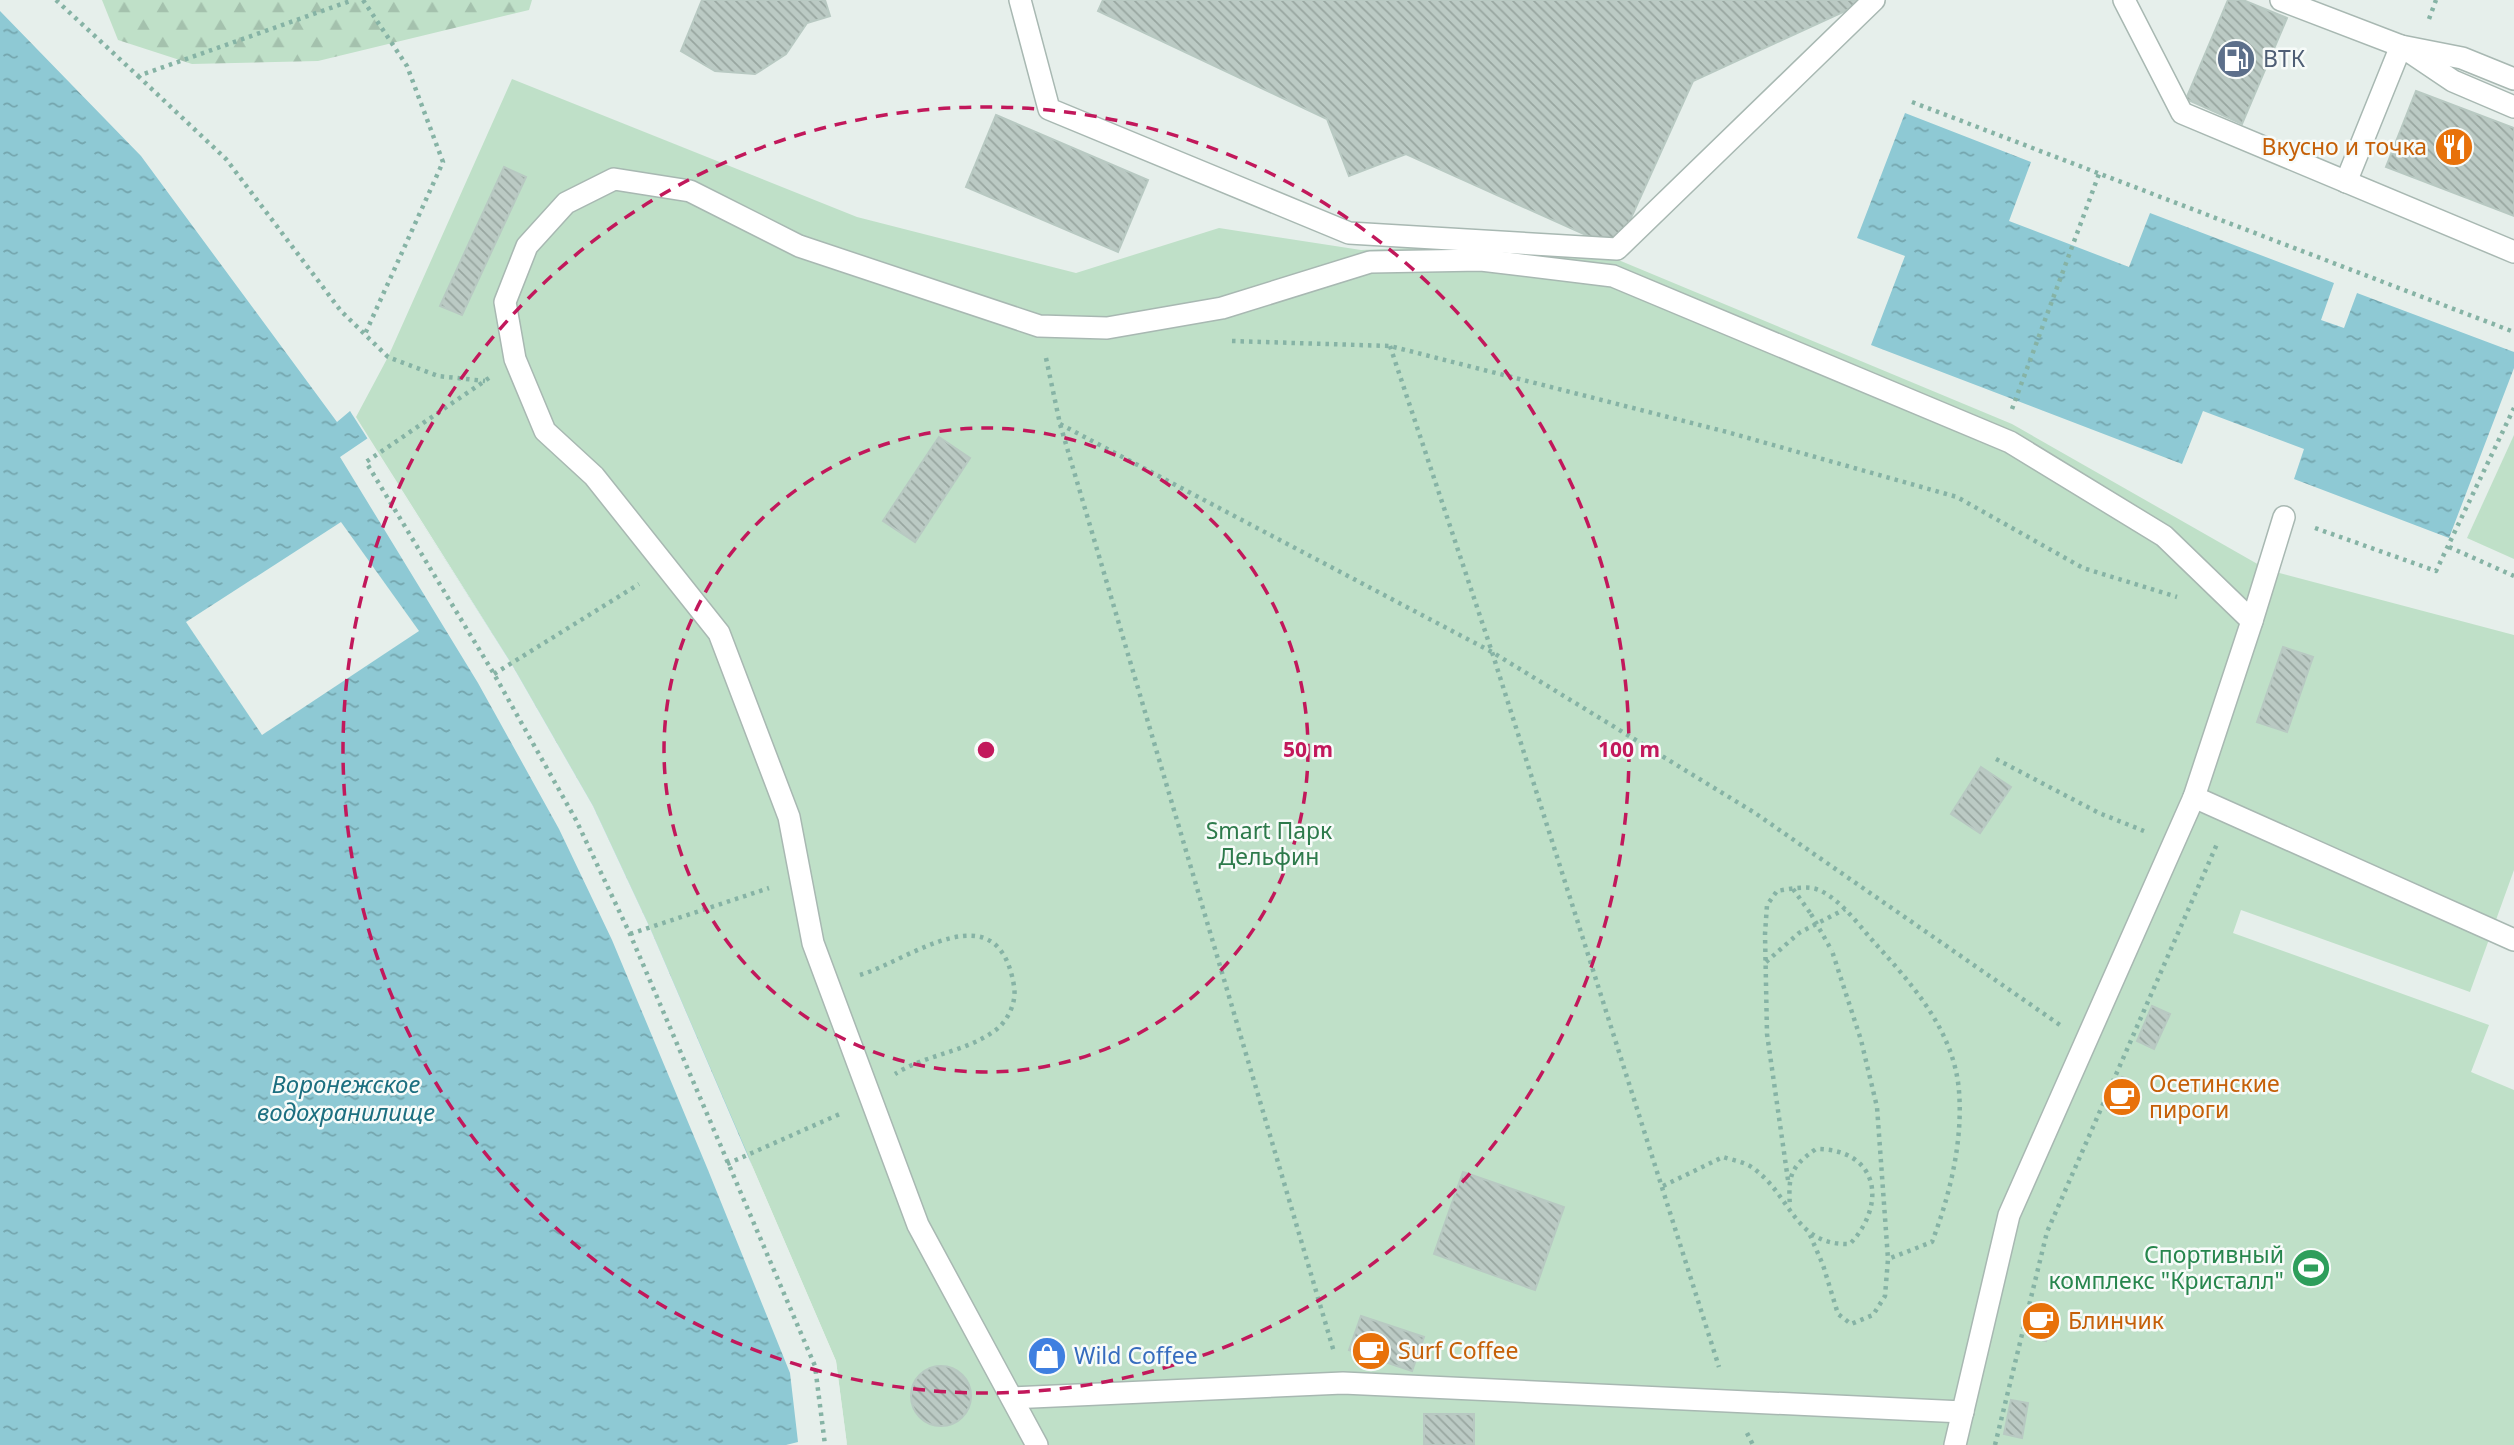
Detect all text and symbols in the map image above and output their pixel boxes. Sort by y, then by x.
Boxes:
fuel station icon: ВТК [2215,38,2257,80]
place label: ВТК [2263,42,2306,74]
restaurant icon: Вкусно и точка [2433,126,2475,168]
place label: Вкусно и точка [2261,130,2427,162]
text: 50 m [1283,735,1333,763]
text: 100 m [1598,735,1660,763]
centre of rings [974,738,998,762]
park label: Smart Парк Дельфин [1206,814,1333,872]
water label: Воронежское водохранилище [257,1067,435,1128]
place label: Осетинские пироги [2149,1067,2280,1125]
cafe icon: Осетинские пироги [2101,1076,2143,1118]
place label: Спортивный комплекс "Кристалл" [2049,1238,2284,1296]
sports icon: Спортивный комплекс "Кристалл" [2290,1247,2332,1289]
cafe icon: Блинчик [2020,1300,2062,1342]
place label: Блинчик [2068,1304,2165,1336]
cafe icon: Surf Coffee [1350,1330,1392,1372]
place label: Surf Coffee [1398,1334,1518,1366]
shop icon: Wild Coffee [1026,1335,1068,1377]
place label: Wild Coffee [1074,1339,1198,1371]

